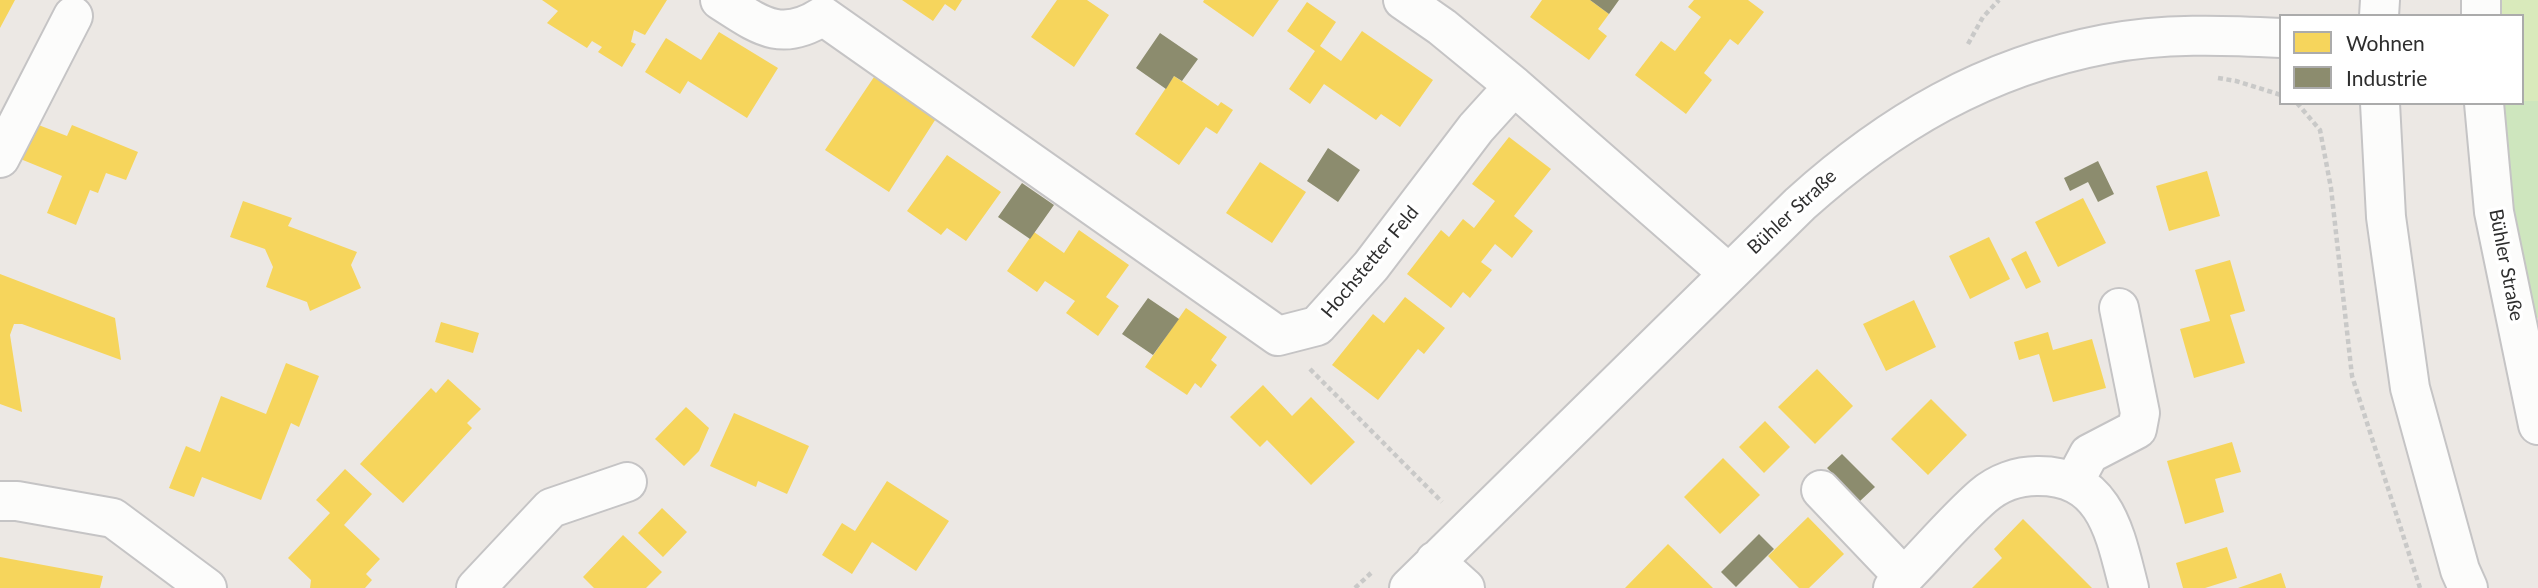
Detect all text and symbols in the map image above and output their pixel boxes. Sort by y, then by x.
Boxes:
legend [2279,14,2524,105]
text: Wohnen [2346,30,2425,55]
text: Industrie [2346,65,2427,90]
street label: Bühler Straße [1743,165,1841,259]
street label: Hochstetter Feld [1316,201,1424,323]
street label: Bühler Straße [2484,207,2528,323]

